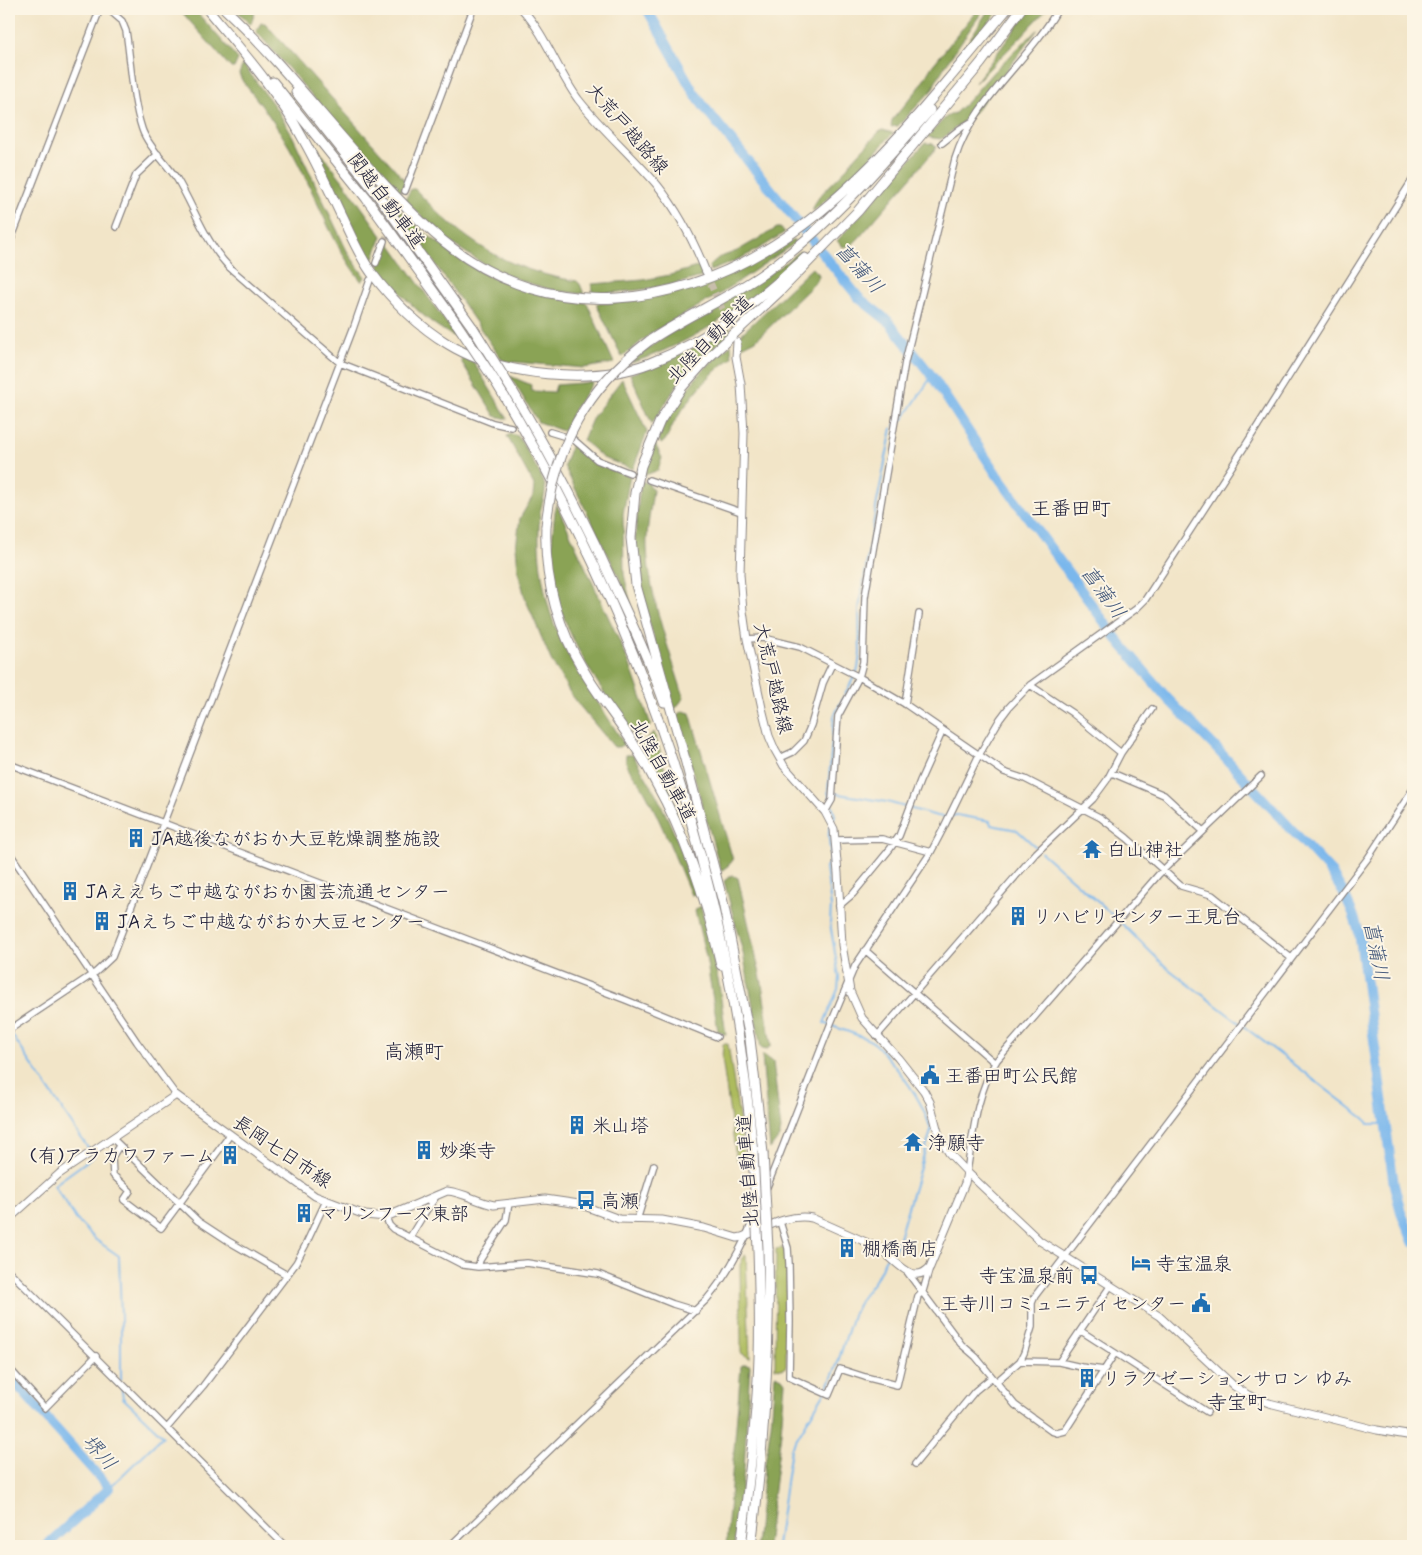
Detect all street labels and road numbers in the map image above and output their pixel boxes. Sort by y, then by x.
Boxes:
street label: 大荒戸越路線 [580,78,674,180]
street label: 関越自動車道 [342,148,430,254]
street label: 北陸自動車道 [661,290,759,390]
street label: 大荒戸越路線 [748,620,798,737]
street label: 北陸自動車道 [624,715,701,827]
street label: 長岡七日市線 [228,1110,336,1194]
street label: 北陸自動車道 [732,1113,765,1229]

